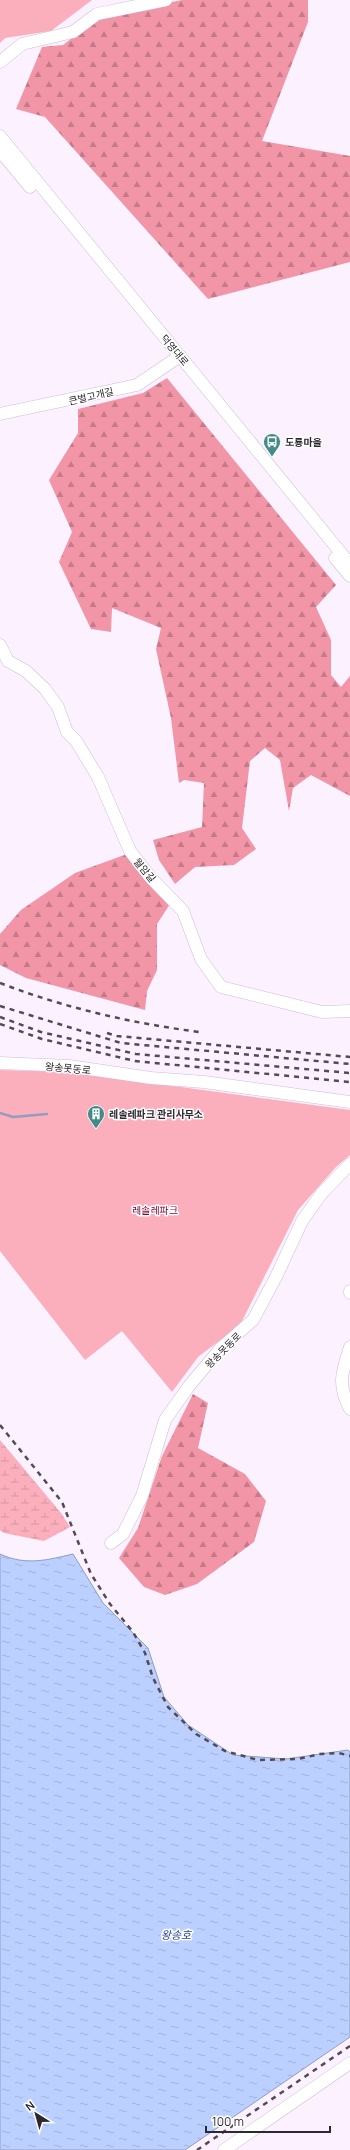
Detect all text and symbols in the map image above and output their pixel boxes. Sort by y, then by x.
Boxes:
street label: 덕영대로 [158,331,192,369]
street label: 큰벌고개길 [67,384,115,408]
bus stop icon: 도룡마을 [262,432,282,457]
place label: 도룡마을 [285,435,322,449]
street label: 월암길 [131,855,159,885]
street label: 왕송못동로 [44,1059,92,1077]
building icon: 레솔레파크 관리사무소 [86,1104,106,1129]
place label: 레솔레파크 관리사무소 [109,1107,203,1121]
park label: 레솔레파크 [132,1203,178,1217]
street label: 왕송못동로 [202,1329,244,1371]
water label: 왕송호 [161,1927,192,1942]
north arrow [16,2094,56,2134]
text: N [22,2097,37,2114]
scale bar [206,2108,330,2134]
text: 100 m [212,2113,244,2130]

